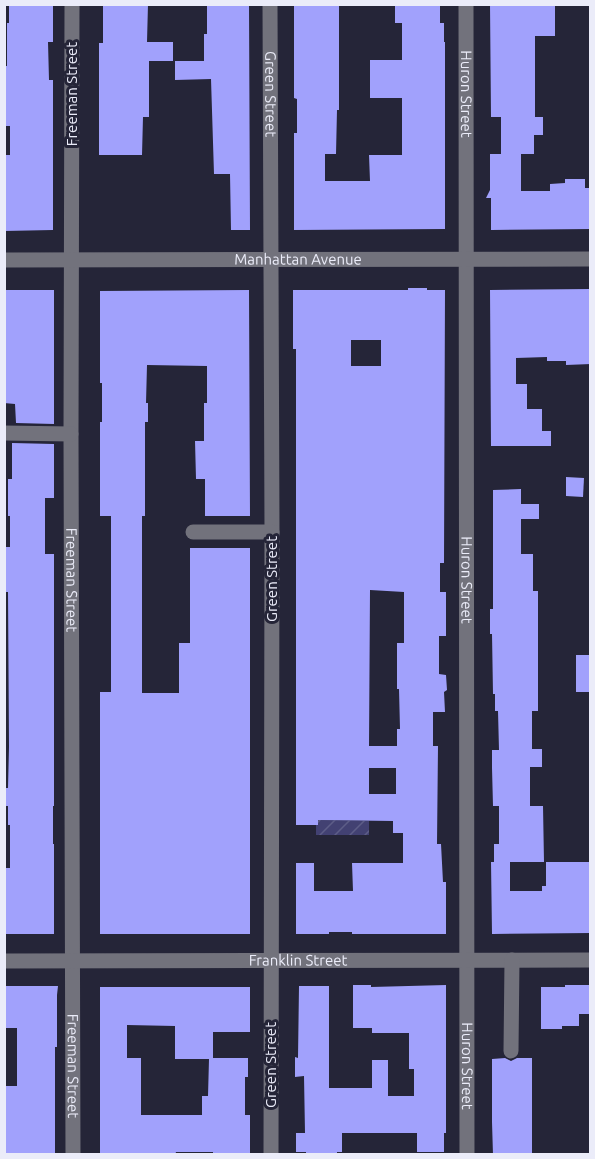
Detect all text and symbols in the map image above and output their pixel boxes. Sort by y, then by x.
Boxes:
street label: Freeman Street [63,42,80,146]
street label: Huron Street [458,50,475,138]
street label: Green Street [262,51,280,137]
street label: Manhattan Avenue [234,250,362,268]
street label: Freeman Street [63,528,81,632]
street label: Green Street [263,536,280,622]
street label: Huron Street [458,536,476,624]
street label: Franklin Street [249,951,347,969]
street label: Freeman Street [65,1014,82,1118]
street label: Green Street [262,1022,279,1108]
street label: Huron Street [459,1022,476,1110]

